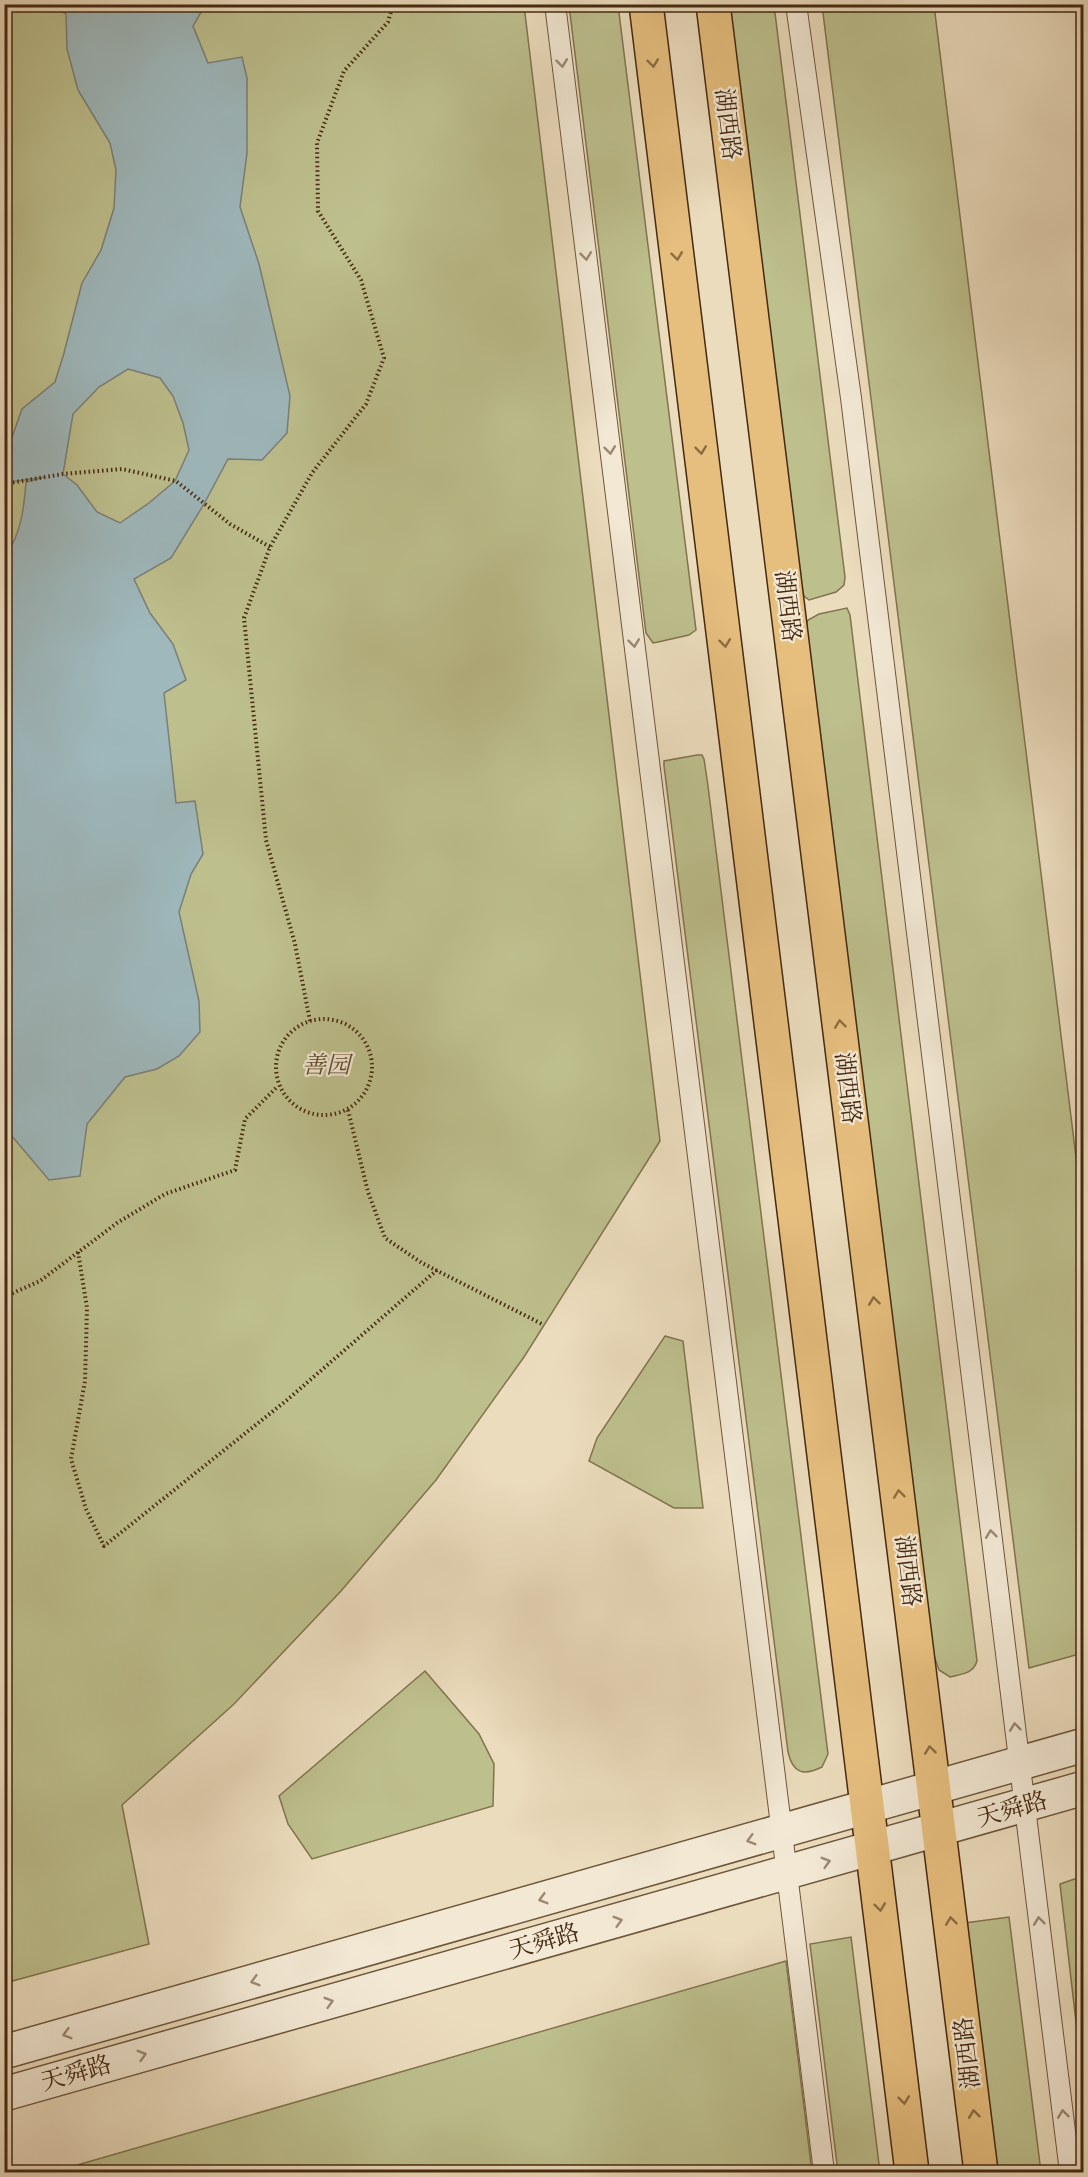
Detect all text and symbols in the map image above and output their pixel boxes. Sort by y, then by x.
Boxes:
one-way arrow [555,58,568,67]
one-way arrow [647,58,659,67]
street label: 湖西路 [709,86,747,162]
one-way arrow [579,251,592,261]
one-way arrow [671,252,683,261]
one-way arrow [603,445,616,454]
one-way arrow [694,445,707,454]
street label: 湖西路 [769,568,807,644]
one-way arrow [627,639,640,648]
one-way arrow [718,639,731,648]
one-way arrow [834,1019,847,1028]
park label: 善园 [302,1050,354,1080]
street label: 湖西路 [829,1050,867,1126]
one-way arrow [869,1296,881,1305]
one-way arrow [893,1490,905,1499]
one-way arrow [986,1529,998,1538]
street label: 湖西路 [889,1533,927,1609]
one-way arrow [1010,1723,1022,1732]
one-way arrow [925,1746,937,1755]
street label: 天舜路 [973,1785,1051,1833]
one-way arrow [746,1833,757,1845]
one-way arrow [820,1857,831,1869]
one-way arrow [538,1892,549,1904]
one-way arrow [873,1902,885,1911]
one-way arrow [613,1915,623,1928]
one-way arrow [945,1916,957,1925]
one-way arrow [1034,1916,1046,1925]
street label: 天舜路 [505,1917,583,1965]
one-way arrow [250,1974,260,1986]
one-way arrow [323,1997,334,2009]
street label: 湖西路 [948,2015,986,2091]
one-way arrow [62,2027,73,2039]
street label: 天舜路 [37,2049,115,2097]
one-way arrow [136,2050,147,2062]
one-way arrow [897,2096,909,2105]
one-way arrow [968,2110,981,2119]
one-way arrow [1057,2110,1070,2119]

